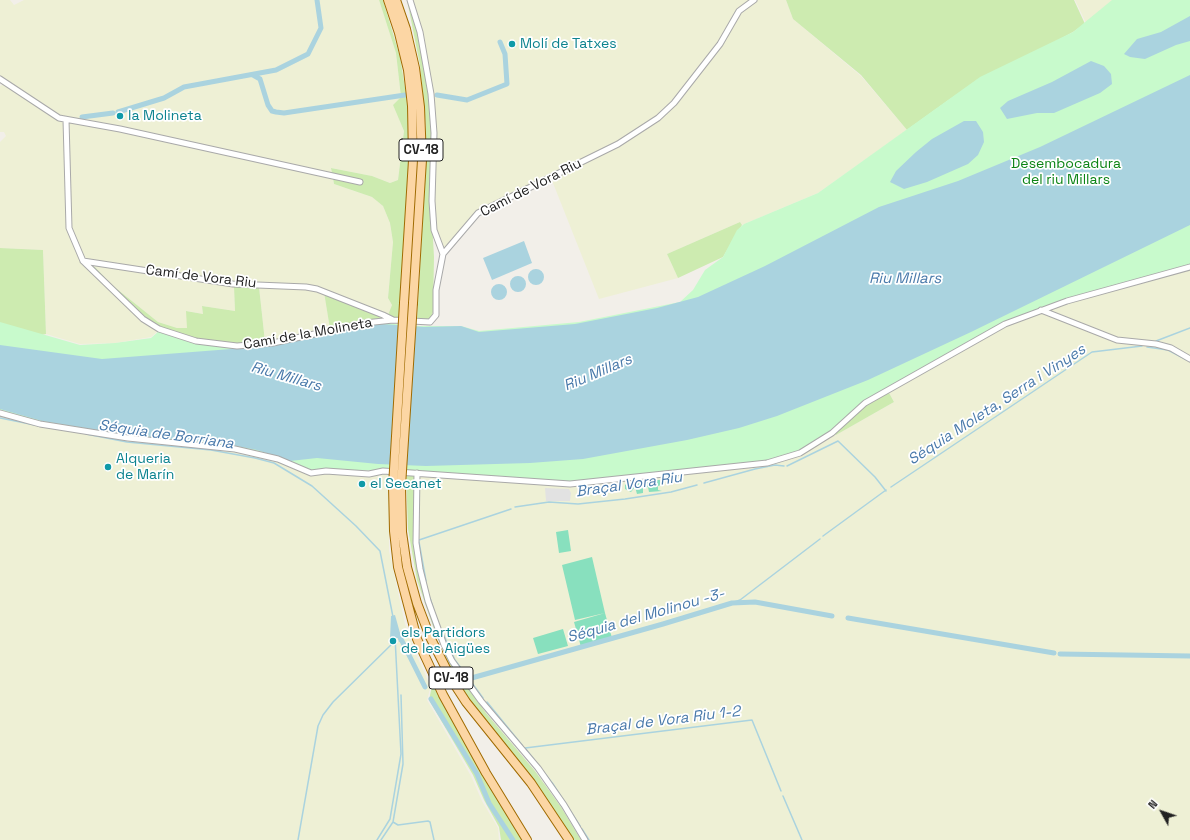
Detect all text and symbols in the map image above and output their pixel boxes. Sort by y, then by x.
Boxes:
place label: Molí de Tatxes [520,36,617,52]
marker: Molí de Tatxes [507,39,517,49]
place label: la Molineta [128,108,202,124]
marker: la Molineta [115,111,125,121]
road number: CV-18 [399,139,443,161]
street label: Camí de Vora Riu [478,155,584,221]
park label: Desembocadura del riu Millars [1011,156,1121,188]
street label: Camí de Vora Riu [145,262,257,292]
water label: Riu Millars [869,270,941,288]
street label: Camí de la Molineta [242,314,374,354]
water label: Séquia Moleta, Serra i Vinyes [905,341,1089,469]
water label: Riu Millars [561,351,635,395]
water label: Riu Millars [249,358,323,396]
water label: Séquia de Borriana [97,417,235,453]
place label: Alqueria de Marín [116,451,174,484]
marker: Alqueria de Marín [103,462,113,472]
water label: Braçal Vora Riu [575,469,683,501]
place label: el Secanet [370,476,442,492]
marker: el Secanet [357,479,367,489]
water label: Séquia del Molinou -3- [565,585,727,647]
place label: els Partidors de les Aigües [401,625,490,658]
marker: els Partidors de les Aigües [388,636,398,646]
road number: CV-18 [429,667,473,689]
water label: Braçal de Vora Riu 1-2 [585,703,741,739]
north arrow [1142,792,1182,832]
text: N [1145,797,1161,812]

